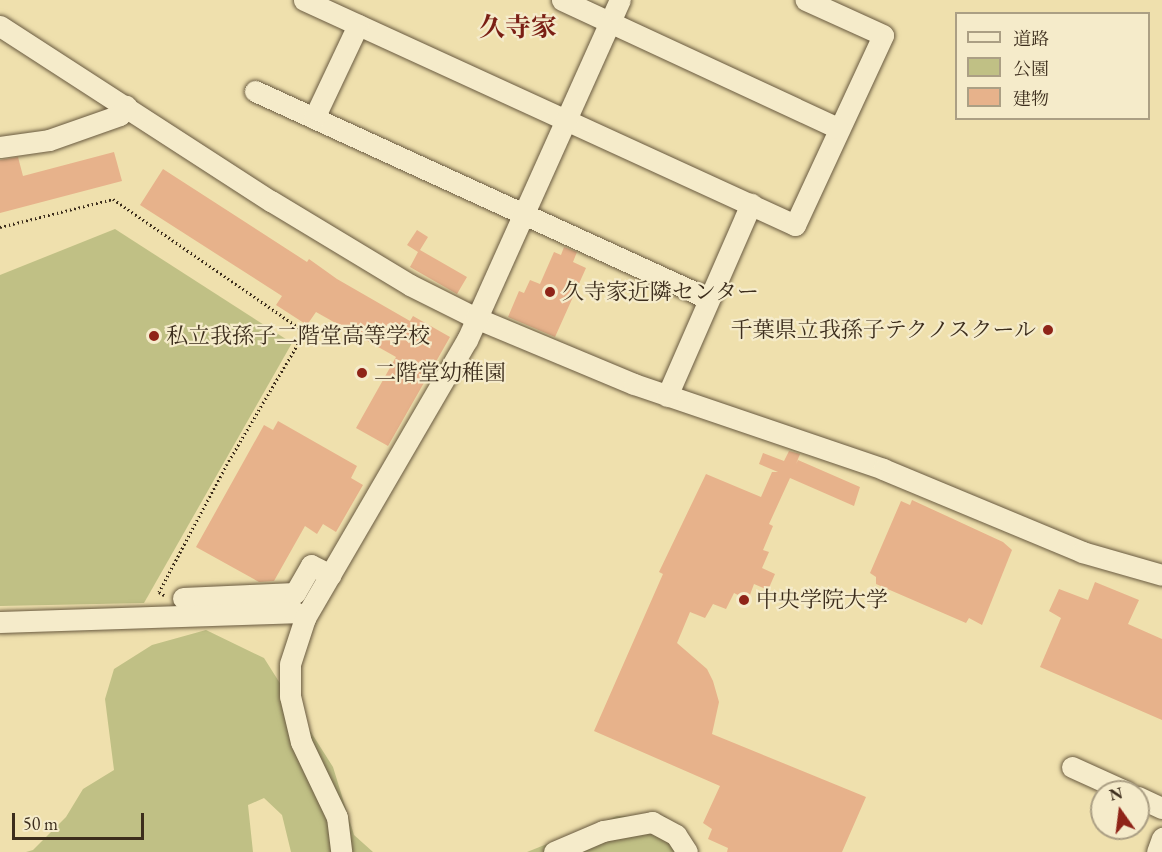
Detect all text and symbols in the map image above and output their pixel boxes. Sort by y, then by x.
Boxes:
district label: 久寺家 [479,12,557,44]
legend [955,12,1150,120]
text: 道路 [1013,27,1049,50]
text: 公園 [1013,57,1049,80]
text: 建物 [1013,87,1049,110]
place label: 久寺家近隣センター [562,279,760,305]
marker: 久寺家近隣センター [543,285,557,299]
place label: 千葉県立我孫子テクノスクール [728,317,1036,343]
place label: 私立我孫子二階堂高等学校 [166,323,430,349]
marker: 千葉県立我孫子テクノスクール [1041,323,1055,337]
marker: 私立我孫子二階堂高等学校 [147,329,161,343]
place label: 二階堂幼稚園 [374,360,506,386]
marker: 二階堂幼稚園 [355,366,369,380]
place label: 中央学院大学 [756,587,888,613]
marker: 中央学院大学 [737,593,751,607]
north arrow [1090,780,1150,840]
text: N [1107,782,1125,806]
scale bar [15,801,147,839]
text: 50 m [23,812,58,835]

